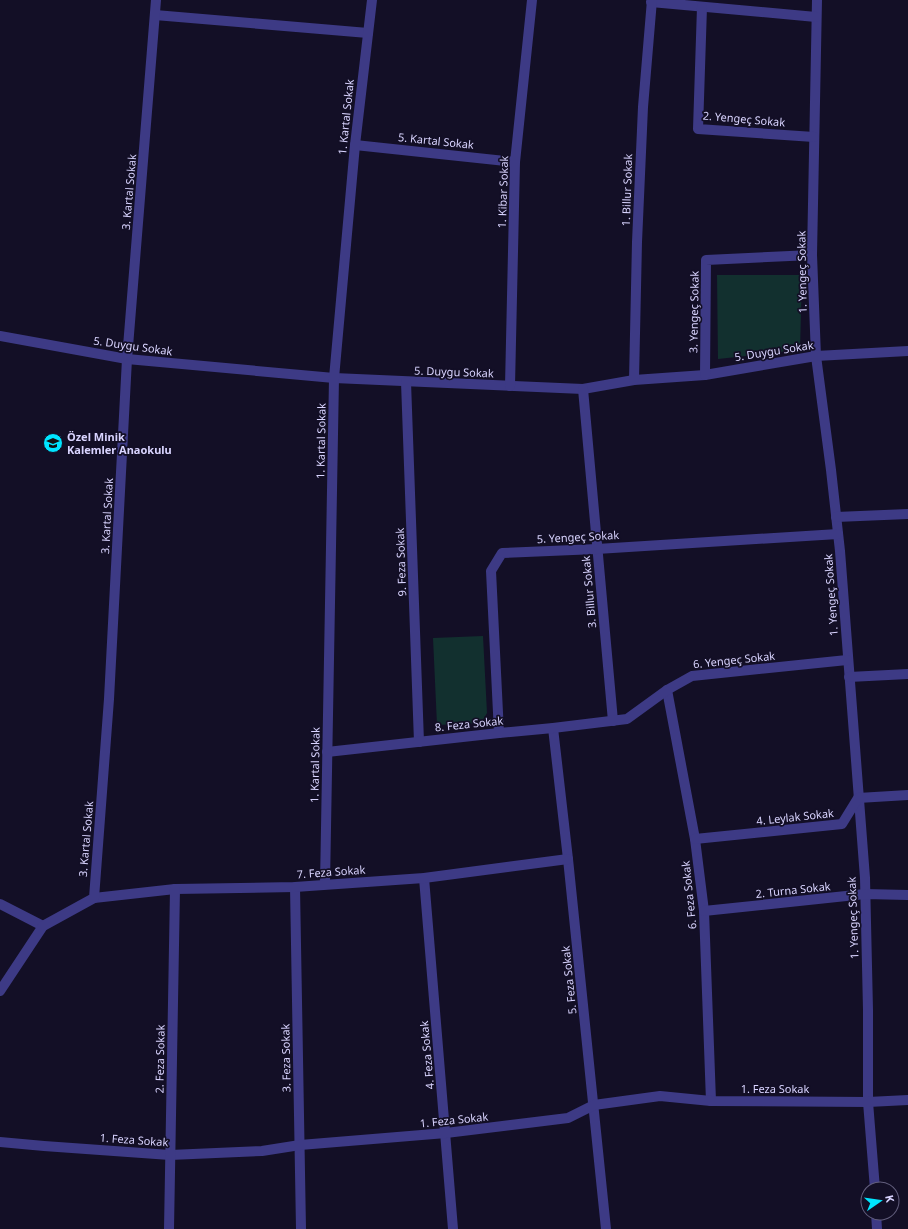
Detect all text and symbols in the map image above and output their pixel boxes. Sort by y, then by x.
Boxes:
street label: 1. Kartal Sokak [334,78,357,156]
street label: 2. Yengeç Sokak [702,107,786,130]
street label: 5. Kartal Sokak [397,129,475,152]
street label: 3. Kartal Sokak [118,153,139,231]
street label: 1. Billur Sokak [618,153,635,227]
street label: 1. Kibar Sokak [494,155,511,229]
street label: 1. Yengeç Sokak [793,231,810,313]
street label: 3. Yengeç Sokak [685,270,702,353]
street label: 5. Duygu Sokak [93,333,174,358]
street label: 5. Duygu Sokak [733,337,815,364]
street label: 5. Duygu Sokak [414,363,494,380]
street label: 1. Kartal Sokak [312,403,329,479]
place label: Özel Minik Kalemler Anaokulu [67,429,172,457]
school or university icon: Özel Minik Kalemler Anaokulu [42,432,64,454]
street label: 3. Kartal Sokak [97,477,116,554]
street label: 9. Feza Sokak [392,527,409,597]
street label: 5. Yengeç Sokak [536,527,620,546]
street label: 1. Yengeç Sokak [820,553,841,637]
street label: 3. Billur Sokak [578,555,599,629]
street label: 6. Yengeç Sokak [692,648,776,671]
street label: 8. Feza Sokak [434,712,504,735]
street label: 1. Kartal Sokak [306,727,323,803]
street label: 3. Kartal Sokak [75,800,96,878]
street label: 4. Leylak Sokak [755,805,835,828]
street label: 6. Feza Sokak [677,860,700,930]
street label: 7. Feza Sokak [296,862,366,881]
street label: 1. Yengeç Sokak [844,876,861,960]
street label: 2. Turna Sokak [755,878,831,901]
street label: 5. Feza Sokak [557,945,580,1015]
street label: 4. Feza Sokak [416,1020,437,1090]
street label: 3. Feza Sokak [277,1023,294,1092]
street label: 2. Feza Sokak [151,1024,168,1093]
street label: 1. Feza Sokak [741,1081,809,1096]
street label: 1. Feza Sokak [419,1108,489,1131]
street label: 1. Feza Sokak [99,1130,169,1149]
north arrow [860,1181,900,1221]
text: K [882,1193,899,1205]

